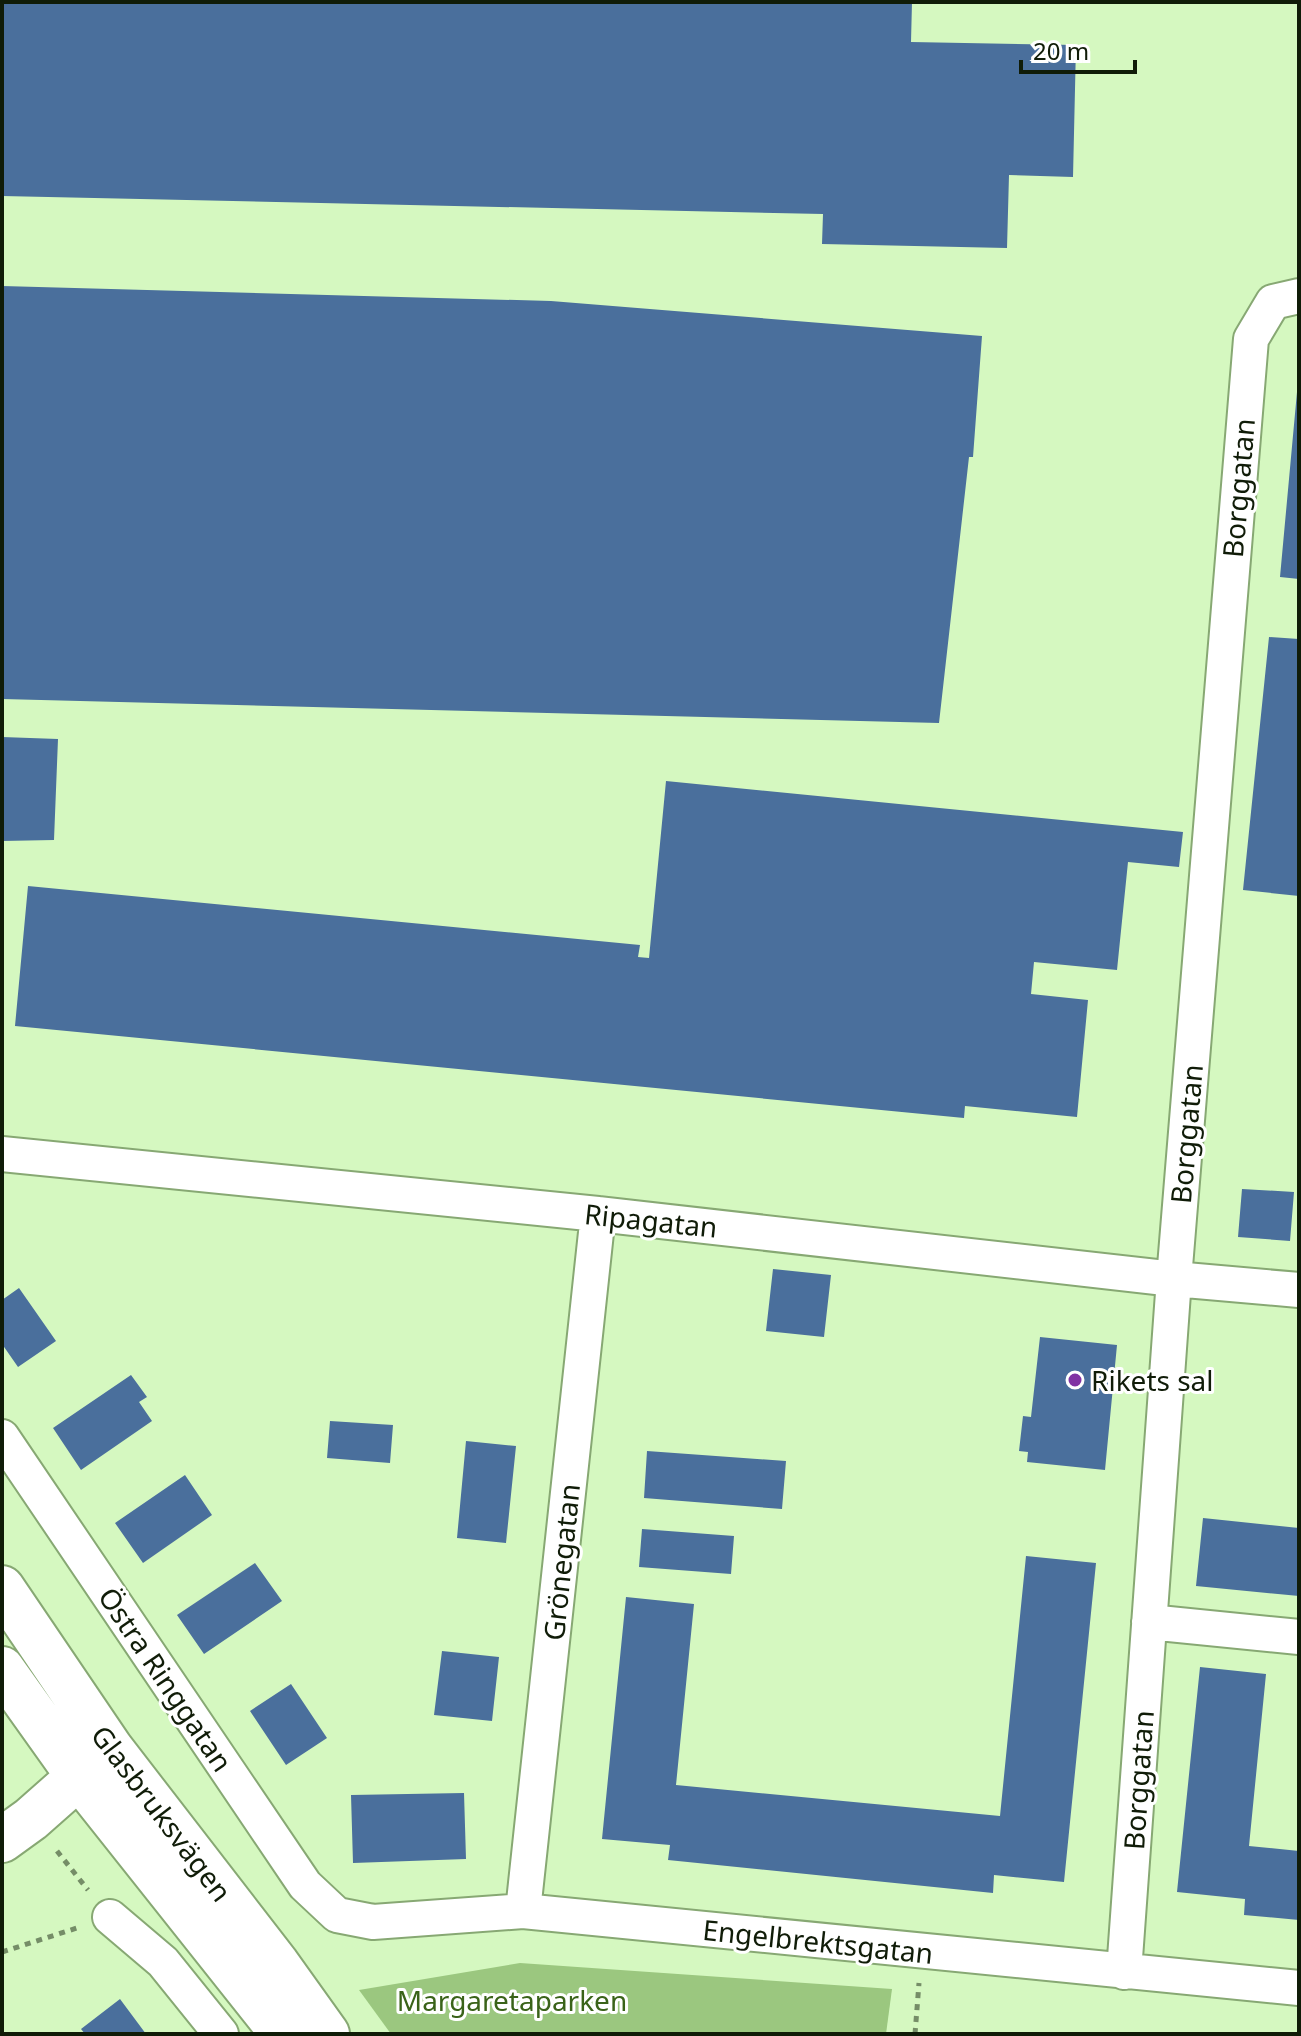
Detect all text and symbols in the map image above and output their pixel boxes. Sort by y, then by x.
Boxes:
scale bar [1021,24,1135,74]
text: 20 m [1033,34,1089,67]
street label: Borggatan [1213,417,1263,559]
street label: Borggatan [1161,1063,1211,1205]
street label: Ripagatan [583,1194,719,1246]
place label: Rikets sal [1091,1361,1214,1399]
marker: Rikets sal [1066,1371,1084,1389]
street label: Grönegatan [534,1482,588,1642]
street label: Östra Ringgatan [90,1579,242,1779]
street label: Borggatan [1114,1709,1162,1851]
street label: Glasbruksvägen [83,1717,241,1909]
street label: Engelbrektsgatan [701,1910,935,1972]
park label: Margaretaparken [397,1981,627,2019]

